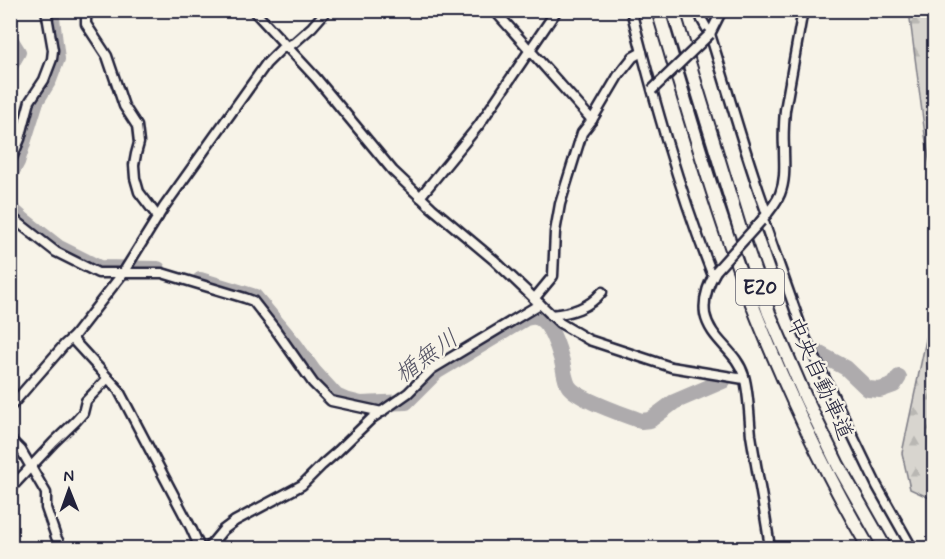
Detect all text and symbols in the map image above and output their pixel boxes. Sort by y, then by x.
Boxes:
road number: E20 [736,269,784,305]
street label: 中央自動車道 [780,313,859,445]
water label: 楯無川 [389,324,465,391]
north arrow [39,460,99,520]
text: N [63,466,74,487]

